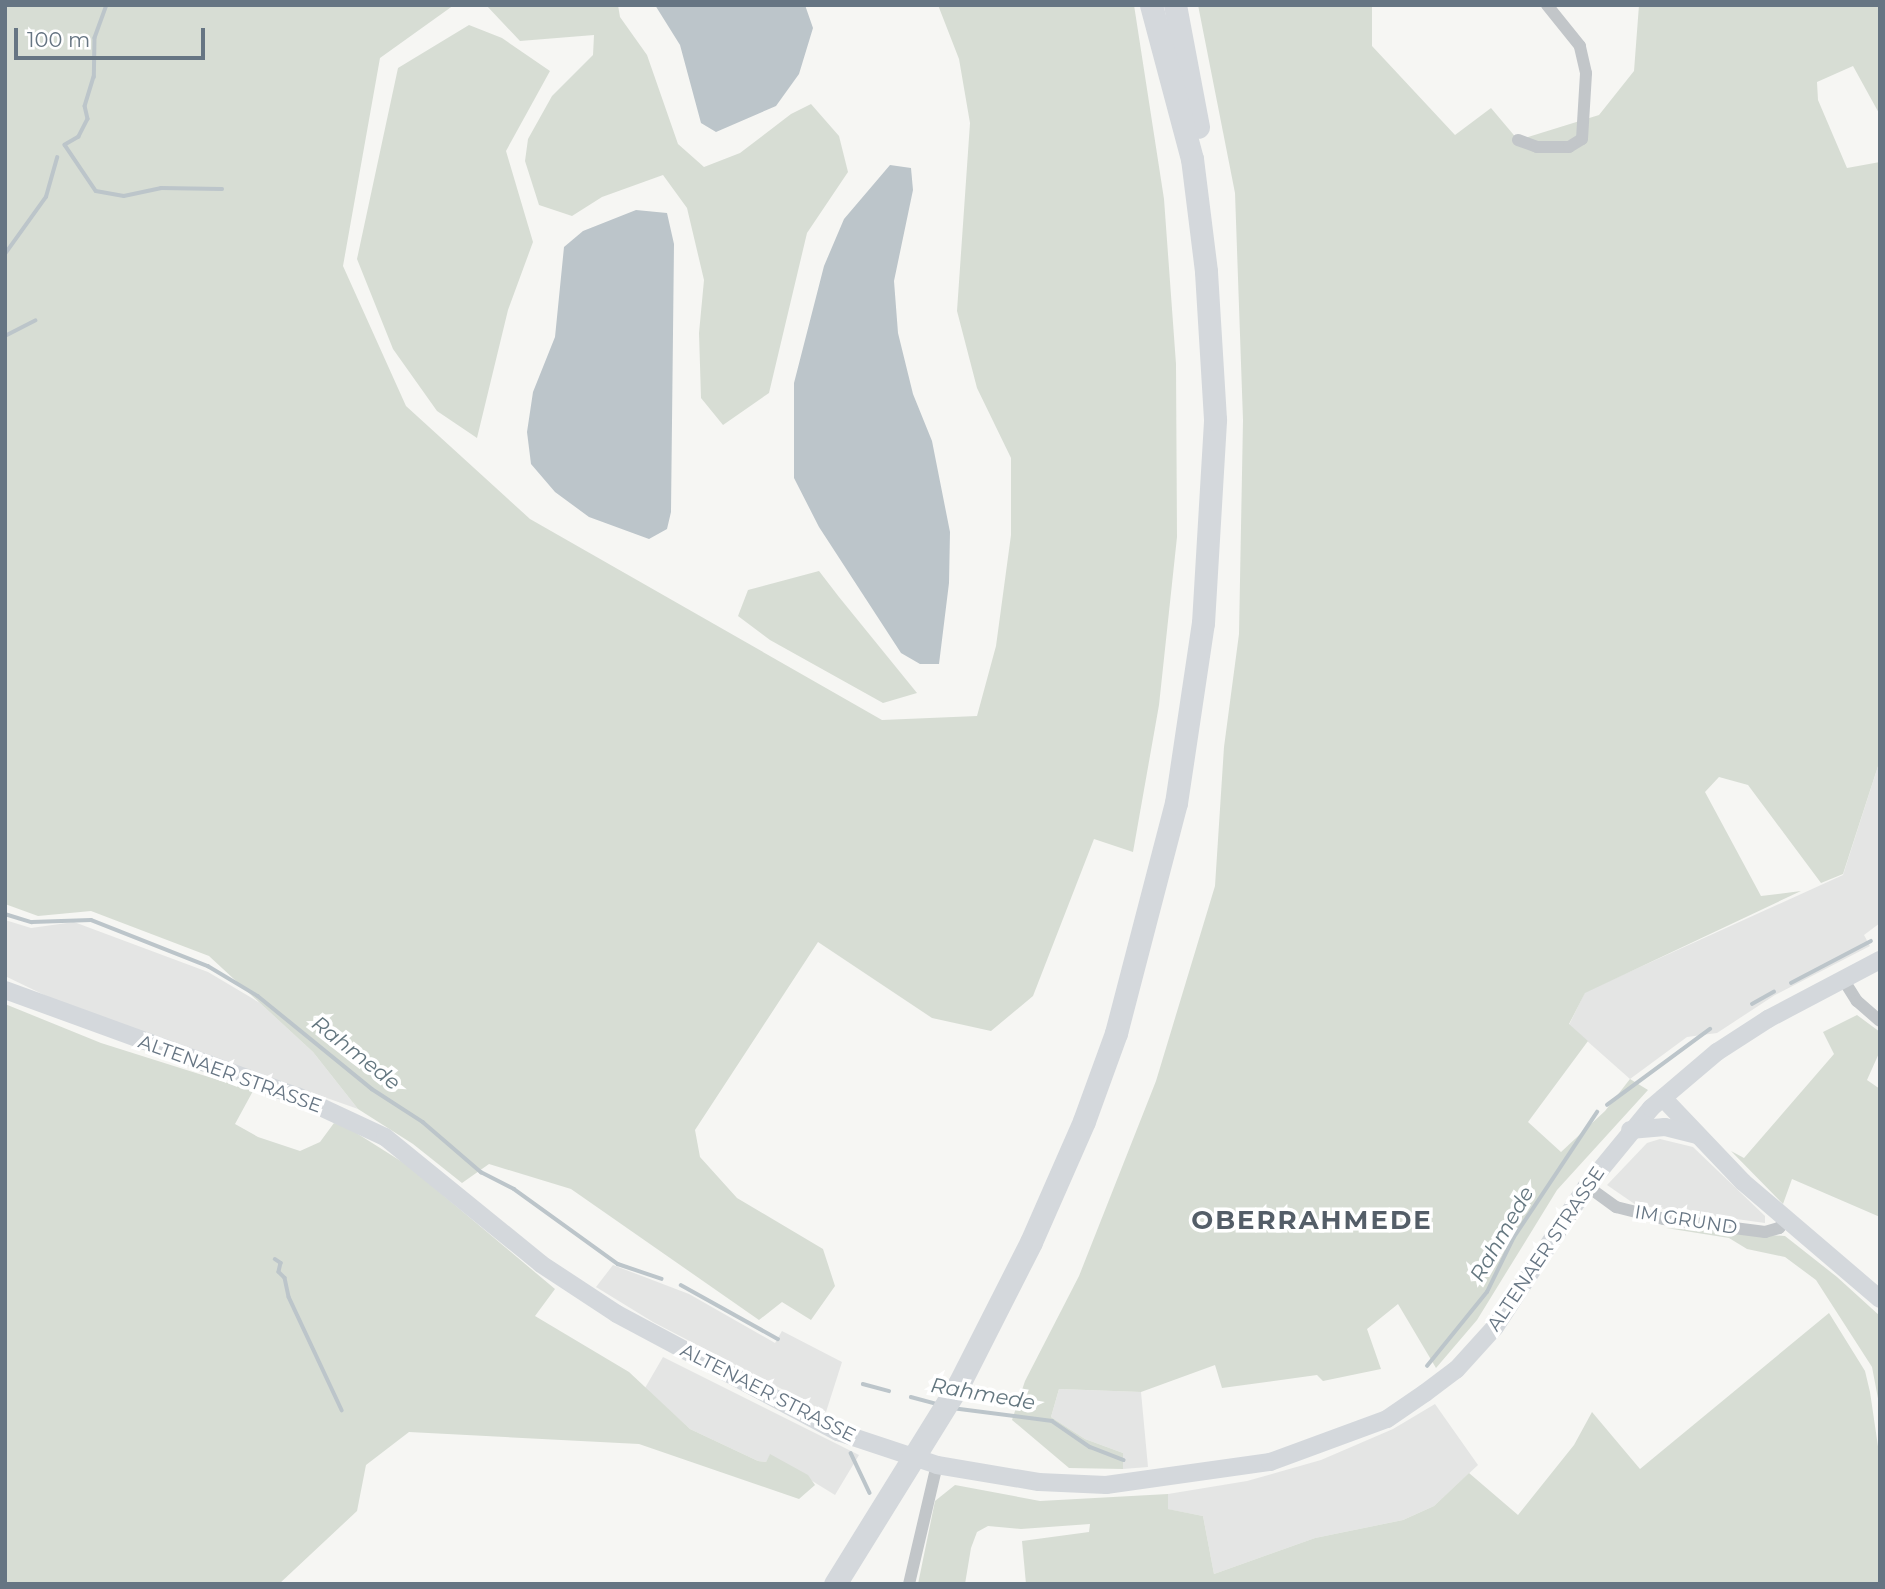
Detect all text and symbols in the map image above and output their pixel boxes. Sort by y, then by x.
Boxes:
scale bar [18,14,208,58]
text: 100 m [27,27,90,52]
water label: Rahmede [307,1011,405,1095]
street label: ALTENAER STRASSE [135,1030,325,1118]
street label: ALTENAER STRASSE [1483,1162,1609,1336]
water label: Rahmede [1465,1182,1539,1286]
street label: IM GRUND [1633,1201,1739,1239]
district label: OBERRAHMEDE [1193,1205,1431,1237]
street label: ALTENAER STRASSE [677,1339,859,1447]
water label: Rahmede [929,1372,1037,1416]

